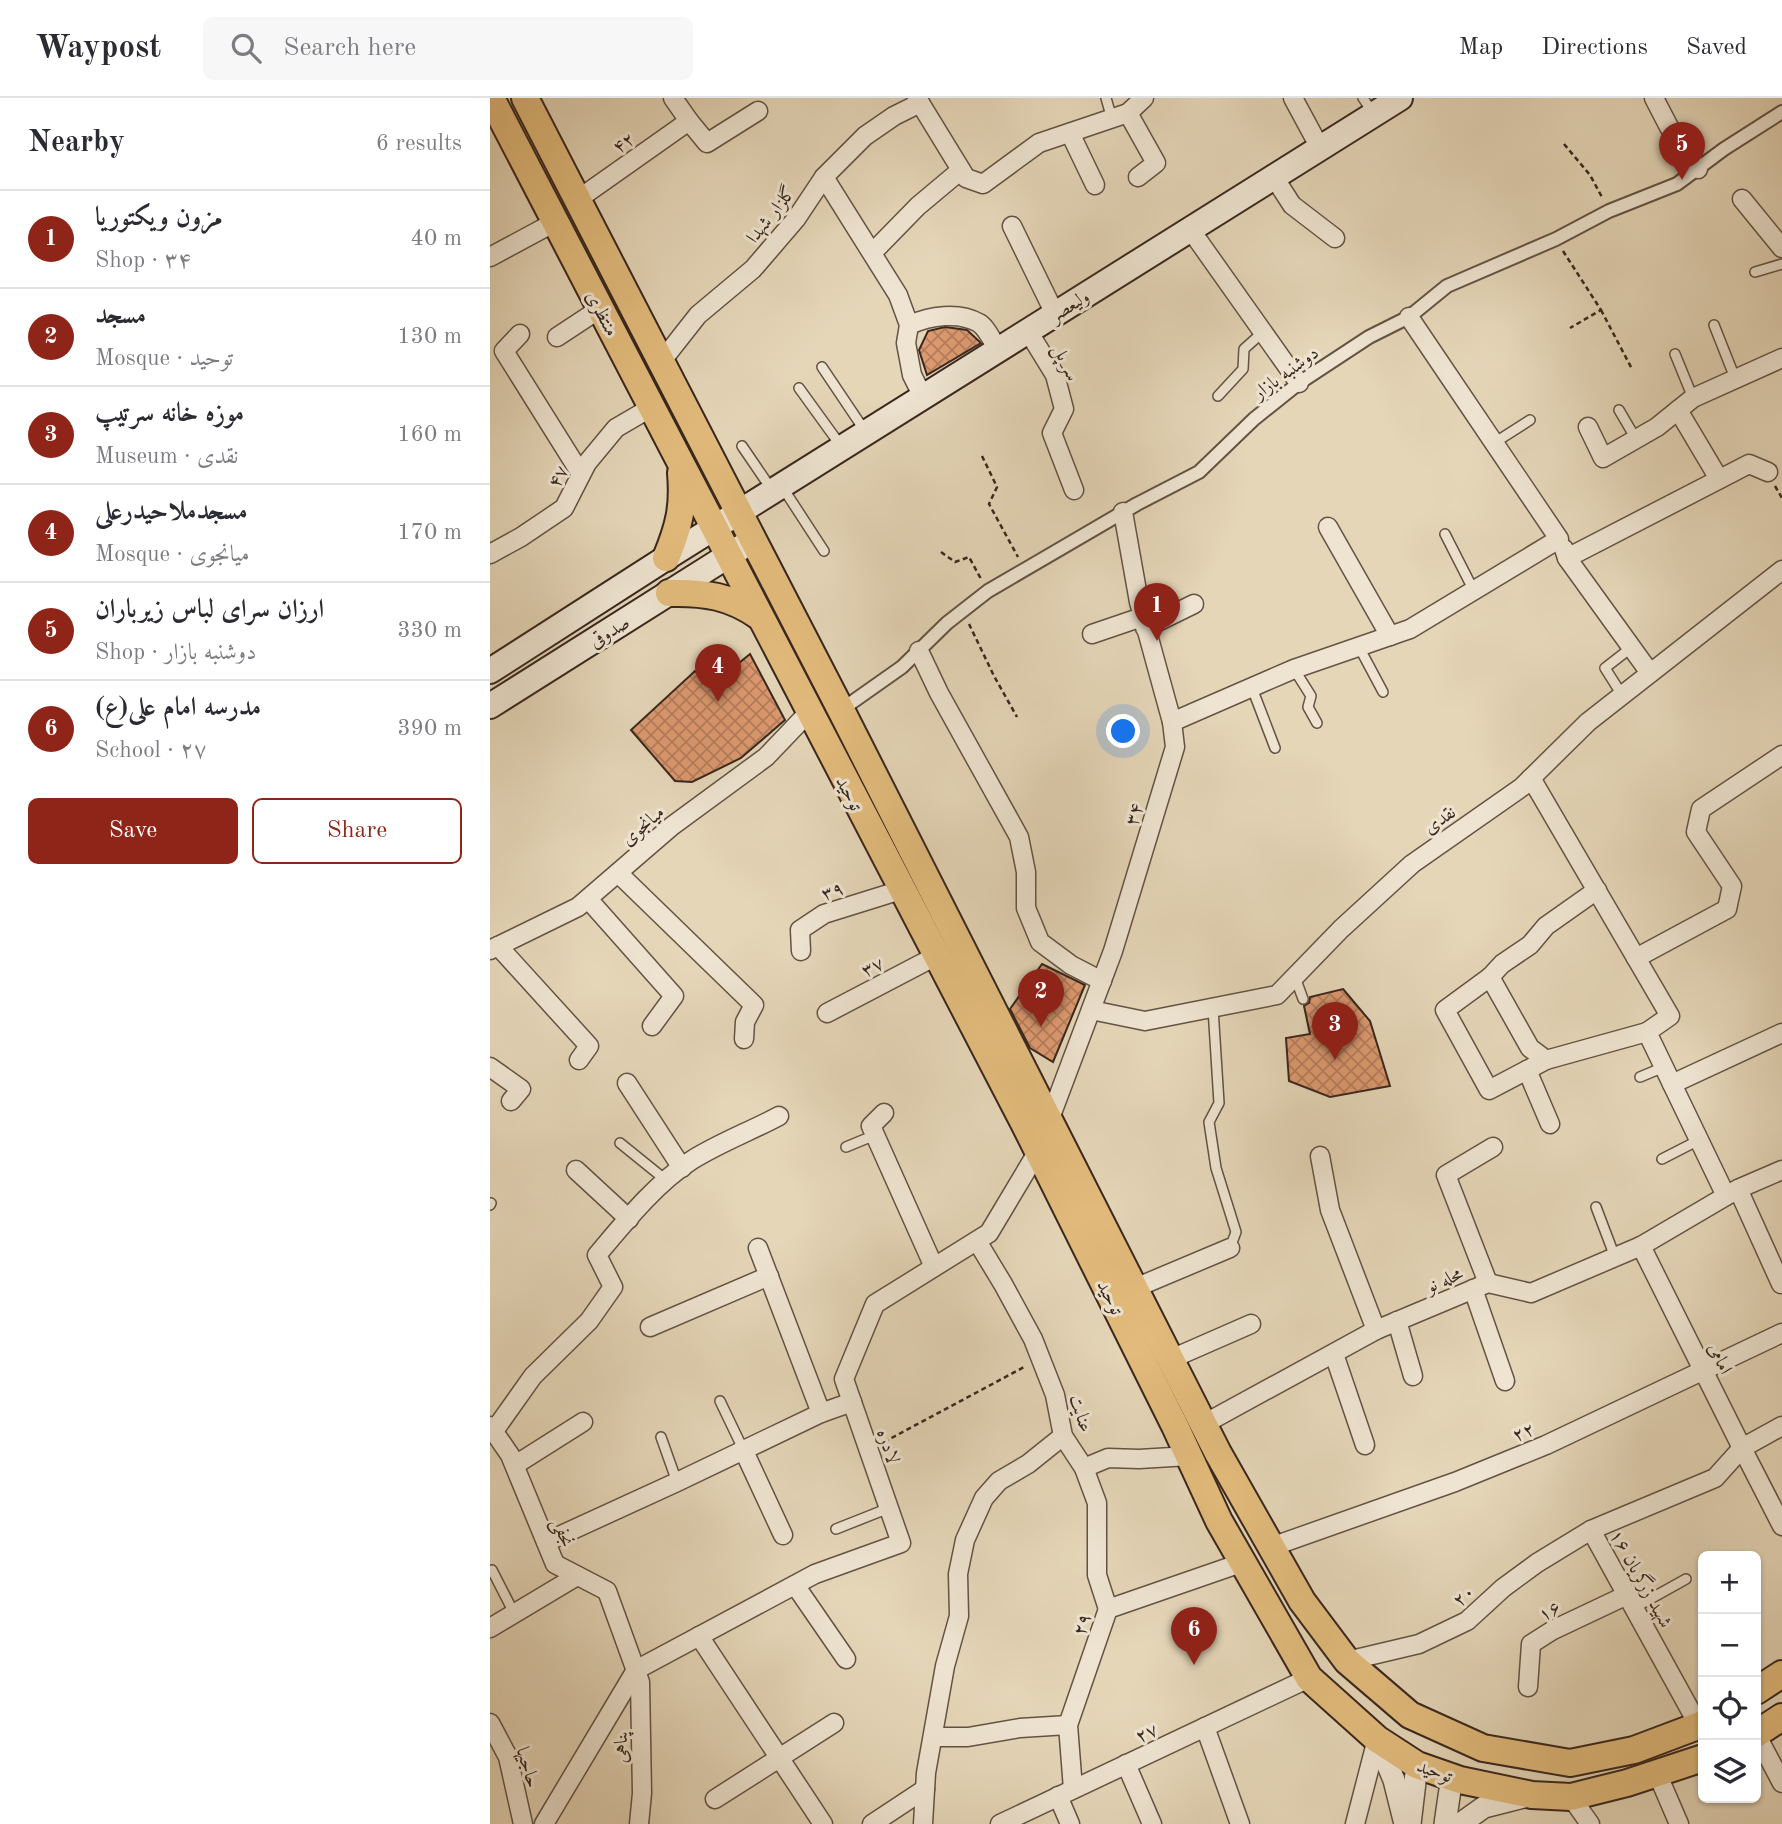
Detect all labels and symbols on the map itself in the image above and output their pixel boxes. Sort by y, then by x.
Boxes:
pin: 5 [1659,122,1705,180]
street label: ۴۲ [610,130,639,158]
street label: گلزار شهدا [741,181,801,248]
street label: منتظری [580,288,620,340]
street label: ولیعصر [1045,288,1094,328]
street label: سر پل [1046,342,1081,385]
street label: دوشنبه بازار [1249,344,1323,405]
street label: ۴۷ [546,463,573,491]
pin: 1 [1134,583,1180,641]
street label: صدوقی [586,613,634,653]
pin: 4 [695,644,741,702]
your location [1106,714,1140,748]
street label: توحید [830,774,865,815]
street label: ۳۴ [1123,801,1148,828]
street label: میانجوی [619,803,669,851]
street label: نقدی [1421,803,1460,839]
street label: ۳۹ [819,880,847,905]
street label: ۳۷ [859,955,887,982]
pin: 2 [1018,969,1064,1027]
pin: 3 [1312,1002,1358,1060]
street label: محله نو [1422,1265,1467,1299]
street label: توحید [1091,1278,1126,1319]
street label: امامی [1703,1340,1734,1378]
street label: عنایت [1065,1393,1094,1435]
street label: ۲۲ [1510,1420,1538,1446]
street label: لادره [872,1427,901,1467]
street label: نجفی [546,1516,576,1551]
street label: ۱۶ شهید زرگریان [1604,1525,1679,1632]
street label: ۲۰ [1450,1582,1479,1611]
street label: ۱۶ [1536,1599,1564,1626]
pin: 6 [1171,1607,1217,1665]
street label: ۲۹ [1071,1611,1096,1638]
street label: ۲۷ [1133,1721,1161,1748]
street label: پناهی [613,1730,634,1763]
street label: حاجیها [511,1745,542,1791]
street label: توحید [1414,1757,1455,1789]

